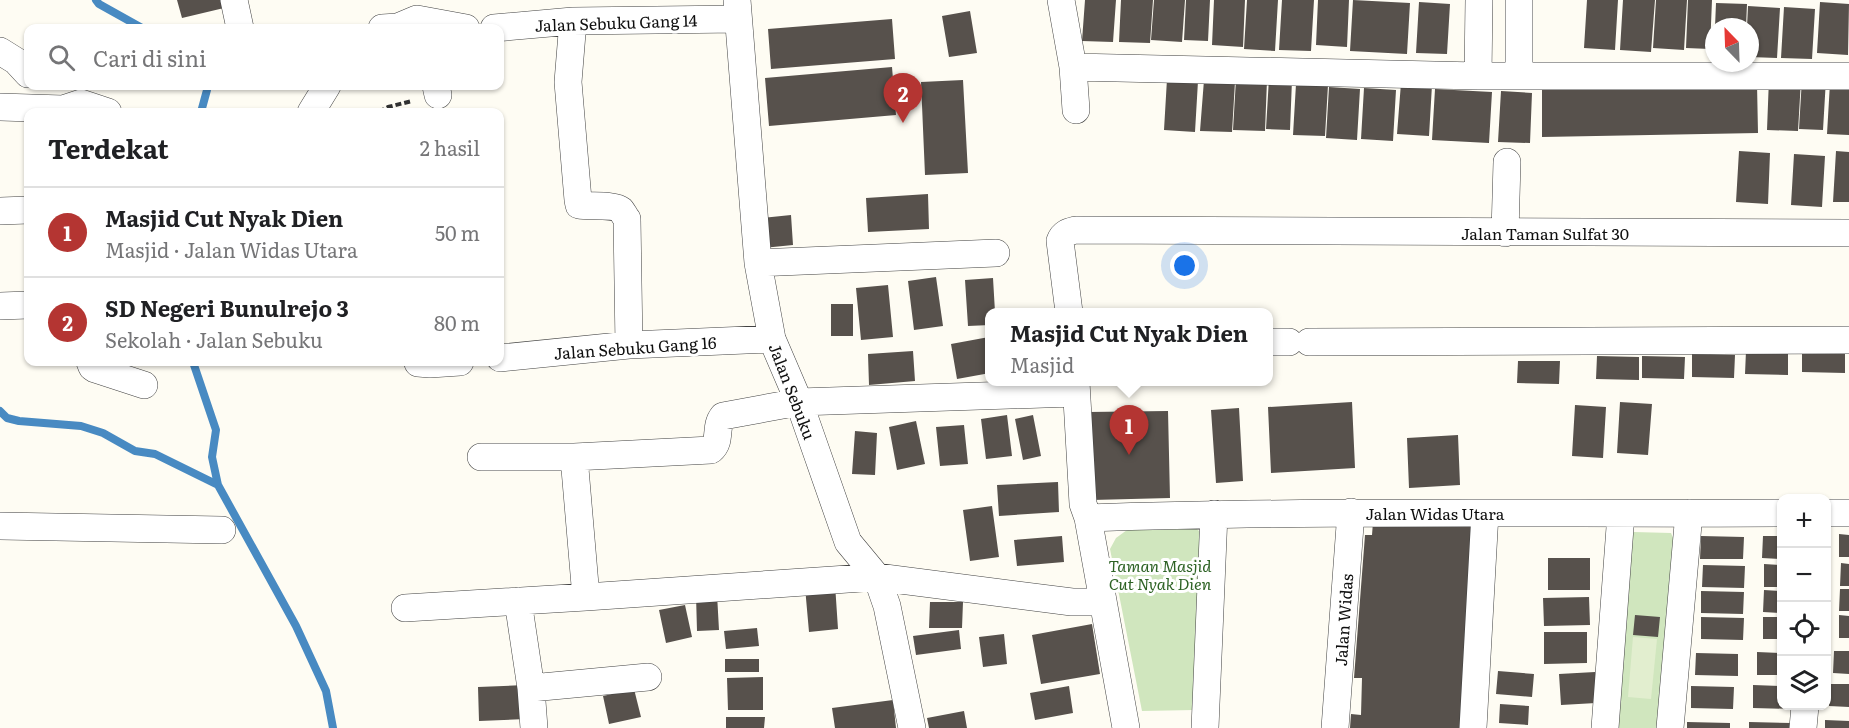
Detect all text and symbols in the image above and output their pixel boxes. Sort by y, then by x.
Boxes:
street label: Jalan Sebuku Gang 14 [534,7,698,37]
north arrow [1705,18,1759,72]
search box [24,24,504,90]
icon: search [45,41,78,74]
text: Cari di sini [93,41,206,74]
pin: 2 [884,74,922,123]
text: Terdekat [48,128,169,167]
text: 2 hasil [420,132,480,162]
text: Masjid Cut Nyak Dien [105,201,343,234]
text: 1 [63,217,72,247]
text: 50 m [435,217,480,247]
street label: Jalan Taman Sulfat 30 [1461,221,1629,245]
text: Masjid · Jalan Widas Utara [105,234,358,264]
your location [1170,251,1199,280]
text: SD Negeri Bunulrejo 3 [105,291,349,324]
text: 2 [62,307,73,337]
text: 80 m [434,307,480,337]
popup [985,308,1273,386]
text: Masjid Cut Nyak Dien [1010,316,1248,349]
text: Sekolah · Jalan Sebuku [105,324,323,354]
street label: Jalan Sebuku Gang 16 [553,329,717,365]
street label: Jalan Sebuku [764,339,822,443]
text: Masjid [1010,349,1074,379]
pin: 1 [1110,406,1148,455]
map controls [1777,494,1831,710]
button: + [1777,494,1831,548]
street label: Jalan Widas Utara [1366,501,1505,525]
button: − [1777,548,1831,602]
park label: Taman Masjid Cut Nyak Dien [1108,553,1212,595]
street label: Jalan Widas [1328,573,1358,667]
button: locate [1777,602,1831,656]
button: layers [1777,656,1831,710]

